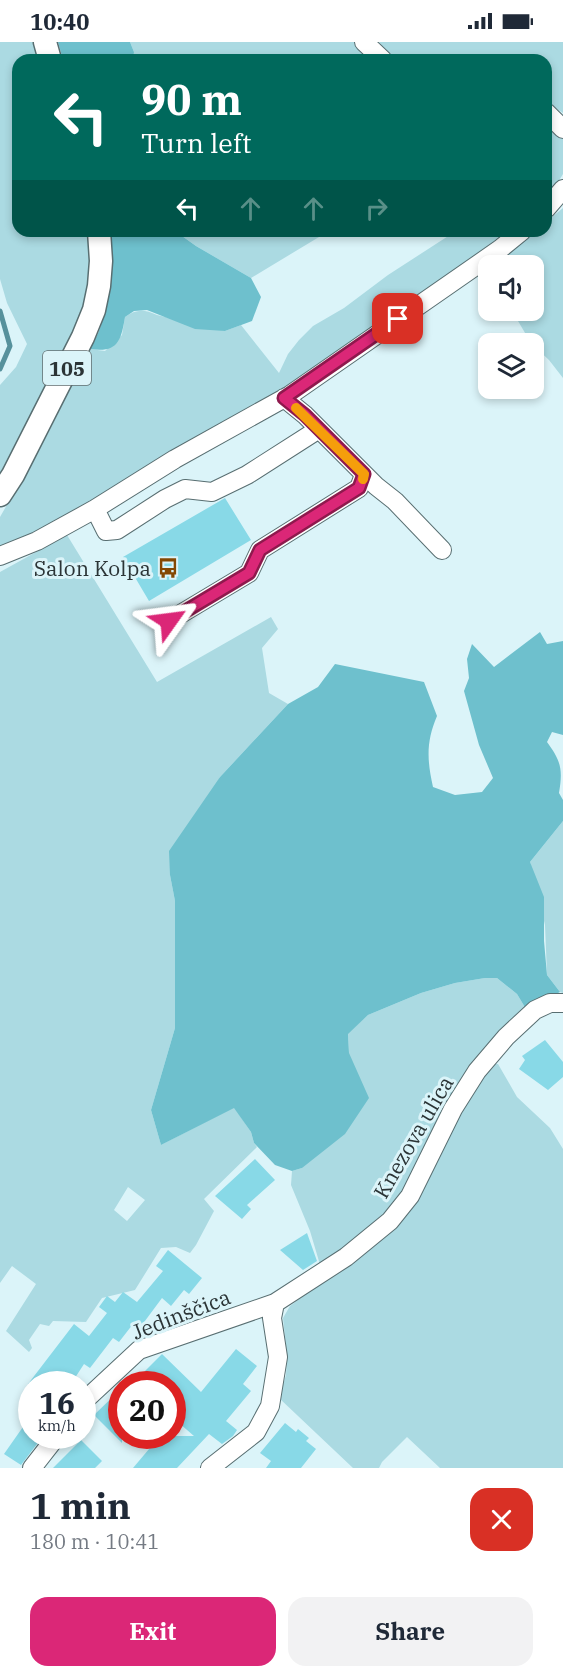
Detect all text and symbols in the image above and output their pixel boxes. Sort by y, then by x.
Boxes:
text: 10:40 [30,7,89,36]
text: 90 m [141,72,242,127]
icon: left [42,78,120,156]
text: Turn left [141,125,252,160]
icon: left [171,192,204,225]
icon: ahead [234,192,267,225]
icon: ahead [297,192,330,225]
icon: right [360,192,393,225]
map controls [478,255,544,399]
button: sound [478,255,544,321]
pin [372,293,423,344]
icon: arrive [381,302,414,335]
button: layers [478,333,544,399]
road number: 105 [43,351,91,385]
place label: Salon Kolpa [34,554,151,582]
bus stop icon: Salon Kolpa [156,556,180,580]
position arrow [137,589,201,653]
street label: Knezova ulica [367,1071,459,1203]
street label: Jedinščica [128,1282,234,1346]
speed limit sign: 20 [108,1371,186,1449]
text: 16 [39,1383,75,1422]
text: km/h [38,1416,76,1435]
text: 1 min [30,1482,131,1529]
button: close [470,1488,533,1551]
text: 180 m · 10:41 [30,1528,159,1555]
button: Exit [30,1597,276,1666]
button: Share [288,1597,533,1666]

